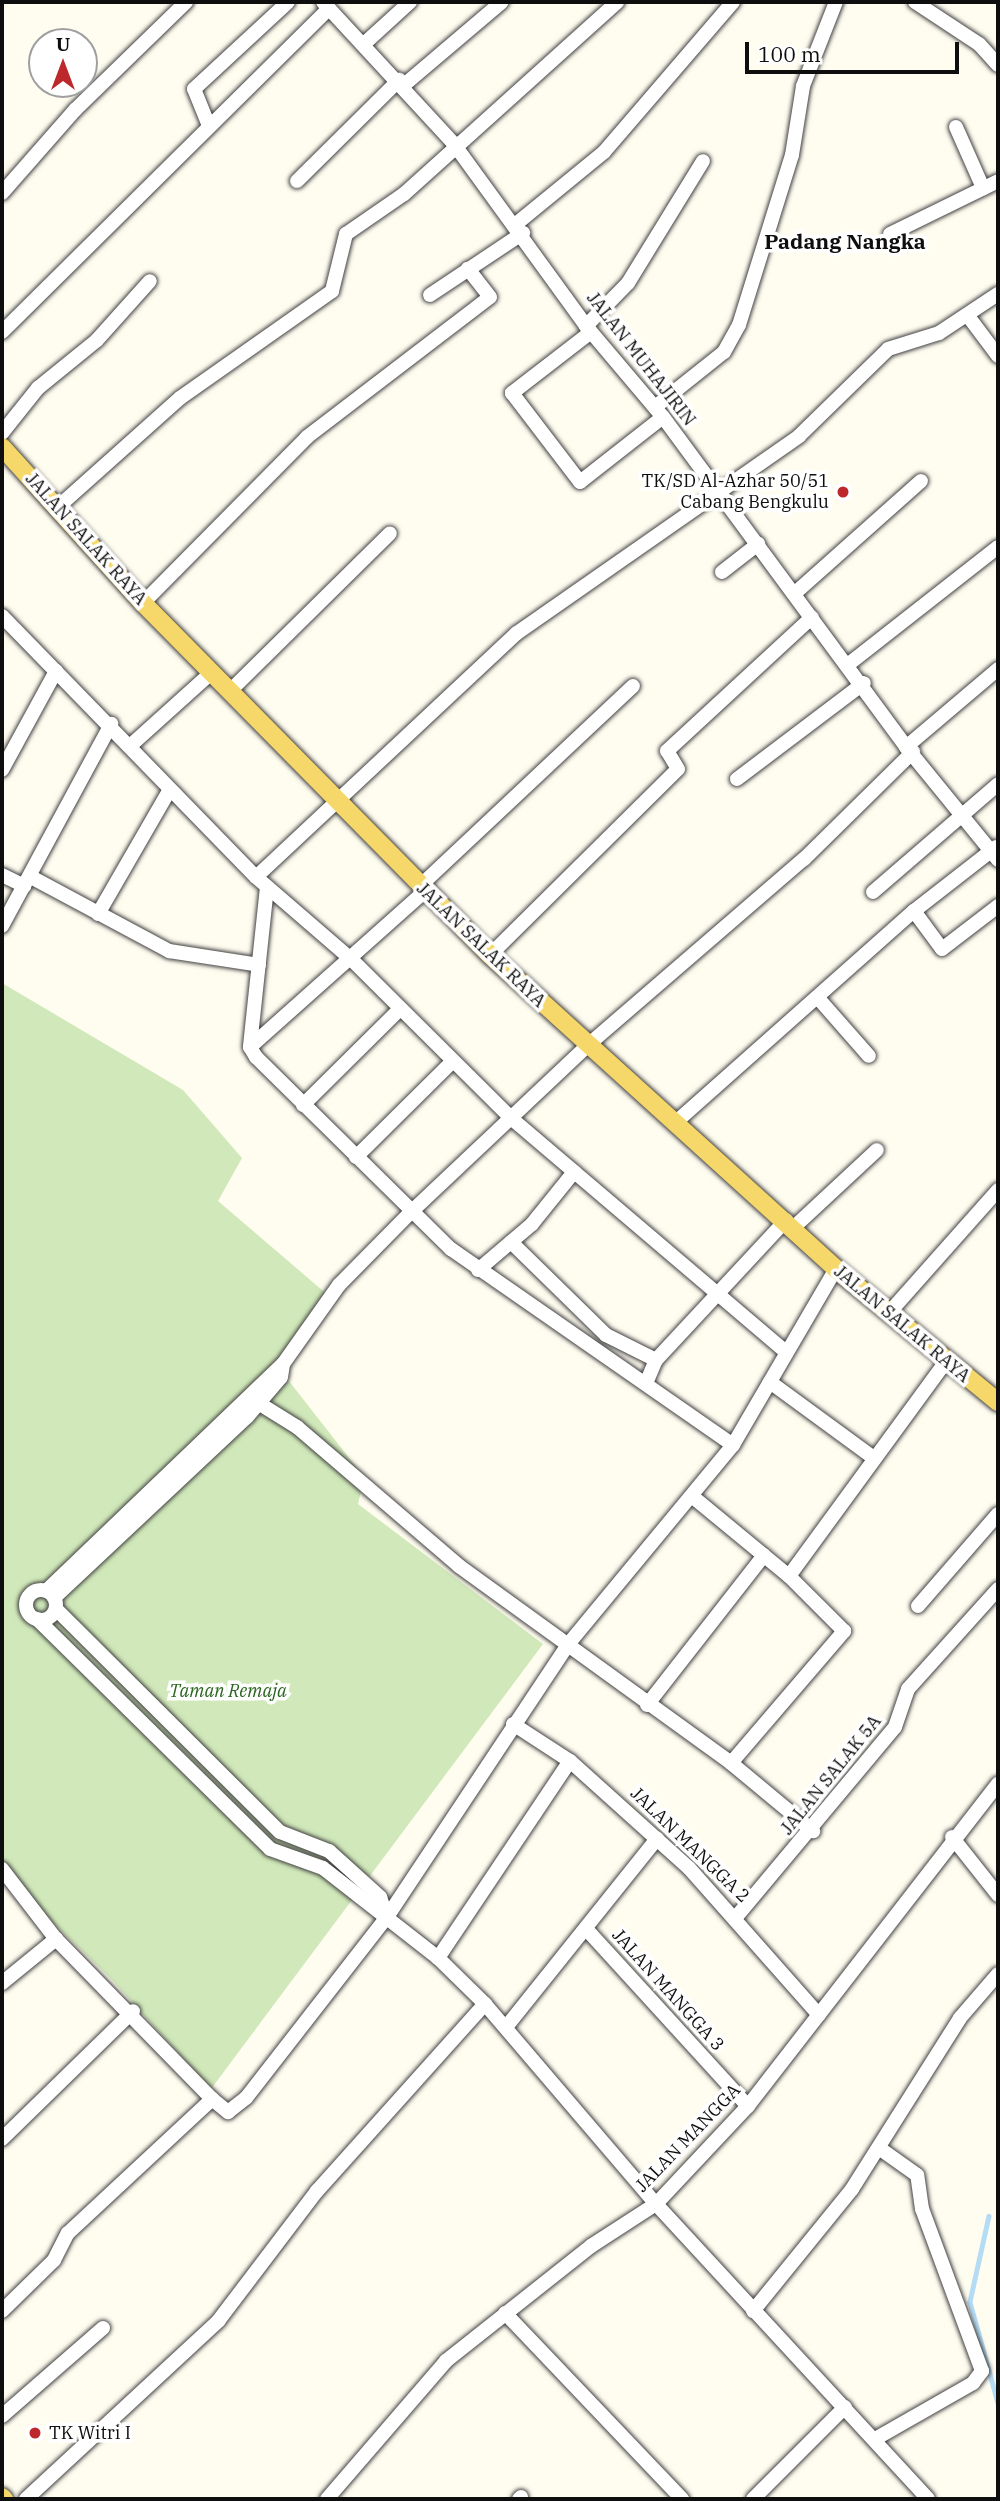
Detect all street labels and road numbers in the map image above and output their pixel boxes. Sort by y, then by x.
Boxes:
street label: JALAN MUHAJIRIN [582,288,700,430]
street label: JALAN SALAK RAYA [21,468,151,610]
street label: JALAN SALAK RAYA [412,878,550,1012]
street label: JALAN SALAK RAYA [830,1261,974,1387]
street label: JALAN SALAK 5A [776,1711,886,1839]
street label: JALAN MANGGA 2 [626,1783,754,1907]
street label: JALAN MANGGA 3 [607,1924,729,2056]
street label: JALAN MANGGA [631,2079,745,2197]

